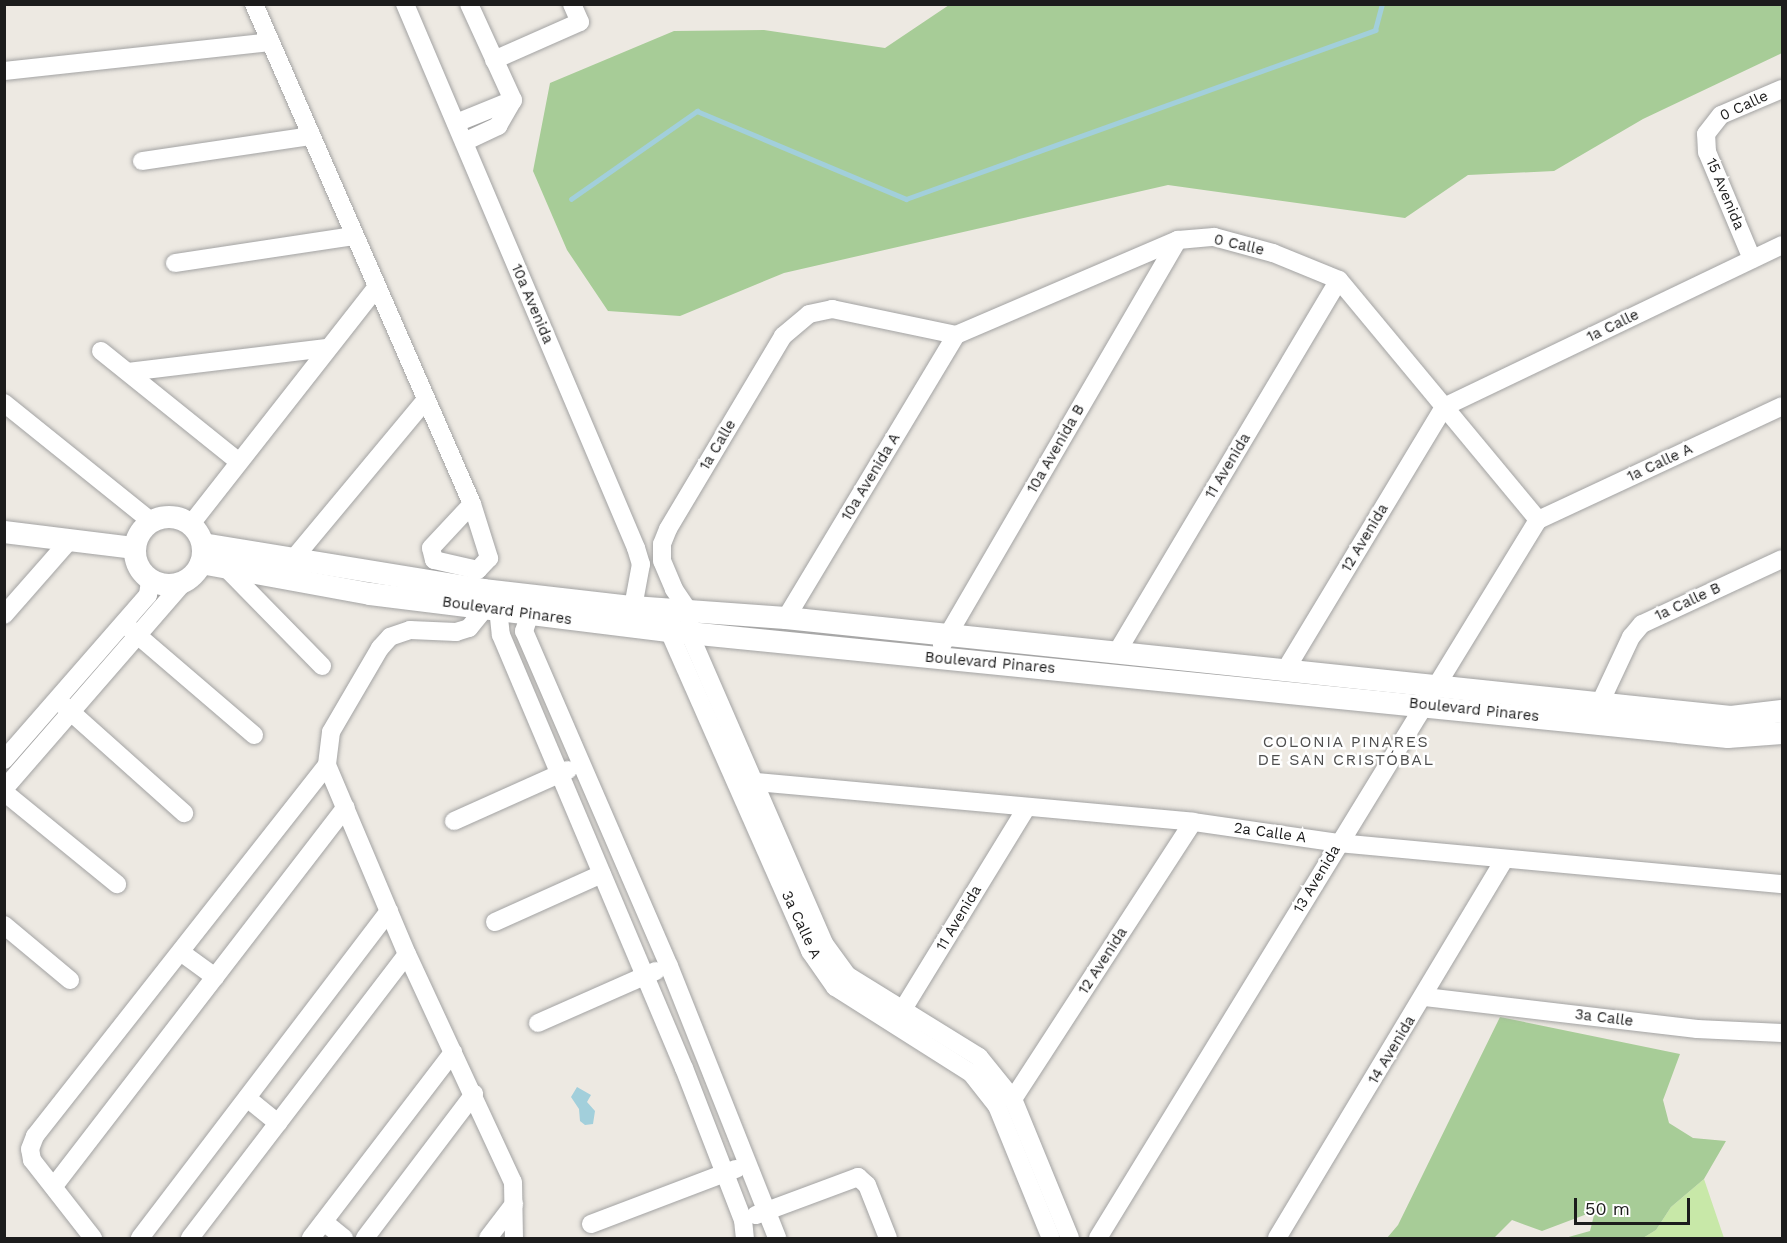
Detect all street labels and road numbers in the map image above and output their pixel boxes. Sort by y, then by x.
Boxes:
street label: 0 Calle [1717,87,1771,125]
street label: 15 Avenida [1702,155,1748,233]
street label: 0 Calle [1212,230,1266,260]
street label: 10a Avenida [507,261,557,347]
street label: 1a Calle [1584,306,1642,346]
street label: 10a Avenida B [1023,401,1089,497]
street label: 1a Calle [696,416,740,474]
street label: 10a Avenida A [837,429,905,525]
street label: 11 Avenida [1201,430,1255,502]
street label: 1a Calle A [1624,440,1696,486]
street label: 12 Avenida [1338,500,1392,576]
street label: 1a Calle B [1652,579,1724,625]
street label: Boulevard Pinares [441,593,573,629]
street label: Boulevard Pinares [924,648,1056,678]
street label: Boulevard Pinares [1408,694,1540,726]
street label: 2a Calle A [1232,819,1308,847]
street label: 13 Avenida [1290,841,1344,917]
street label: 11 Avenida [932,882,986,954]
street label: 3a Calle A [777,888,825,962]
street label: 12 Avenida [1075,924,1131,998]
street label: 3a Calle [1574,1005,1634,1031]
street label: 14 Avenida [1364,1012,1420,1088]

